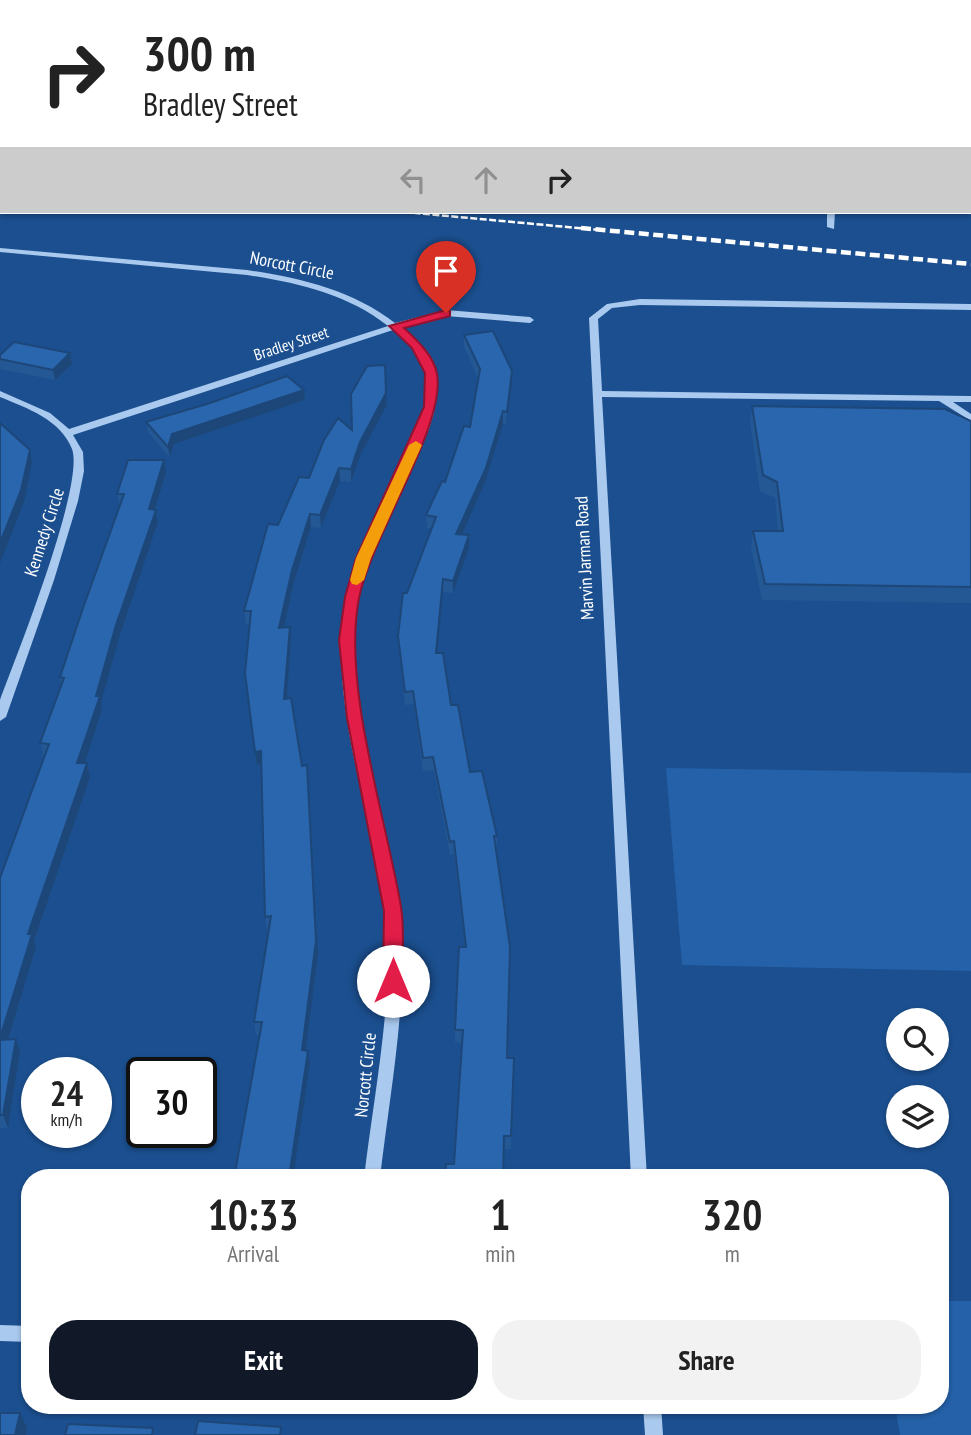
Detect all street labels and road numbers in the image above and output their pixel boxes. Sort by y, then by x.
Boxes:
street label: Norcott Circle [248,246,336,284]
street label: Bradley Street [251,321,331,364]
street label: Kennedy Circle [19,485,69,579]
street label: Marvin Jarman Road [569,495,599,621]
street label: Norcott Circle [349,1031,381,1119]

